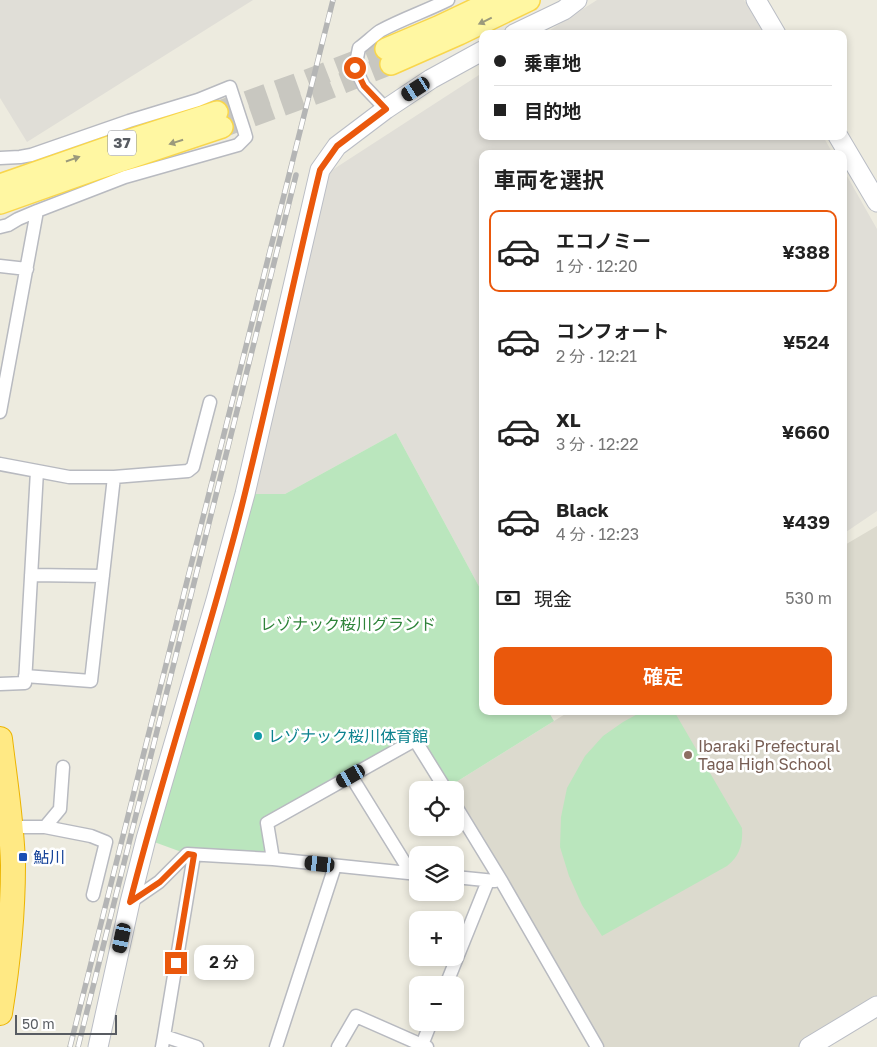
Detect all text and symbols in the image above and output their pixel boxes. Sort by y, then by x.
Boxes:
one-way arrow [478,17,492,25]
text: 乗車地 [524,51,581,74]
route start [344,57,366,79]
car [399,75,432,103]
text: 目的地 [524,99,581,122]
road number: 37 [108,130,136,156]
one-way arrow [168,139,183,146]
one-way arrow [66,155,81,163]
text: 車両を選択 [494,166,604,193]
icon: car [496,229,541,274]
text: エコノミー [556,229,651,252]
text: ¥388 [782,240,830,263]
text: 1 分 · 12:20 [556,256,638,276]
icon: car [496,319,541,364]
text: コンフォート [556,319,669,342]
text: ¥524 [783,330,830,353]
text: 2 分 · 12:21 [556,346,637,366]
text: XL [556,408,581,431]
icon: car [496,409,541,454]
text: ¥660 [782,420,830,443]
text: 3 分 · 12:22 [556,434,639,454]
text: Black [556,498,609,521]
icon: car [496,499,541,544]
text: ¥439 [782,510,830,533]
text: 4 分 · 12:23 [556,524,639,544]
icon: cash [494,584,522,612]
text: 現金 [534,587,572,610]
text: 530 m [785,588,832,608]
park label: レゾナック桜川グランド [260,614,436,634]
button: 確定 [494,647,832,705]
place label: レゾナック桜川体育館 [268,726,428,746]
marker: レゾナック桜川体育館 [252,730,264,742]
place label: Ibaraki Prefectural Taga High School [698,736,840,774]
marker: Ibaraki Prefectural Taga High School [682,749,694,761]
car [334,762,367,790]
map controls [409,781,464,1031]
button: locate [409,781,464,836]
button: layers [409,846,464,901]
place label: 鮎川 [33,847,65,867]
marker: 鮎川 [17,851,29,863]
car [304,855,335,873]
button: + [409,911,464,966]
car [111,922,132,954]
callout: 2 分 [194,946,254,980]
route end [165,952,187,974]
text: 2 分 [209,952,239,972]
button: − [409,976,464,1031]
scale bar [15,1012,118,1035]
text: 50 m [22,1015,55,1032]

